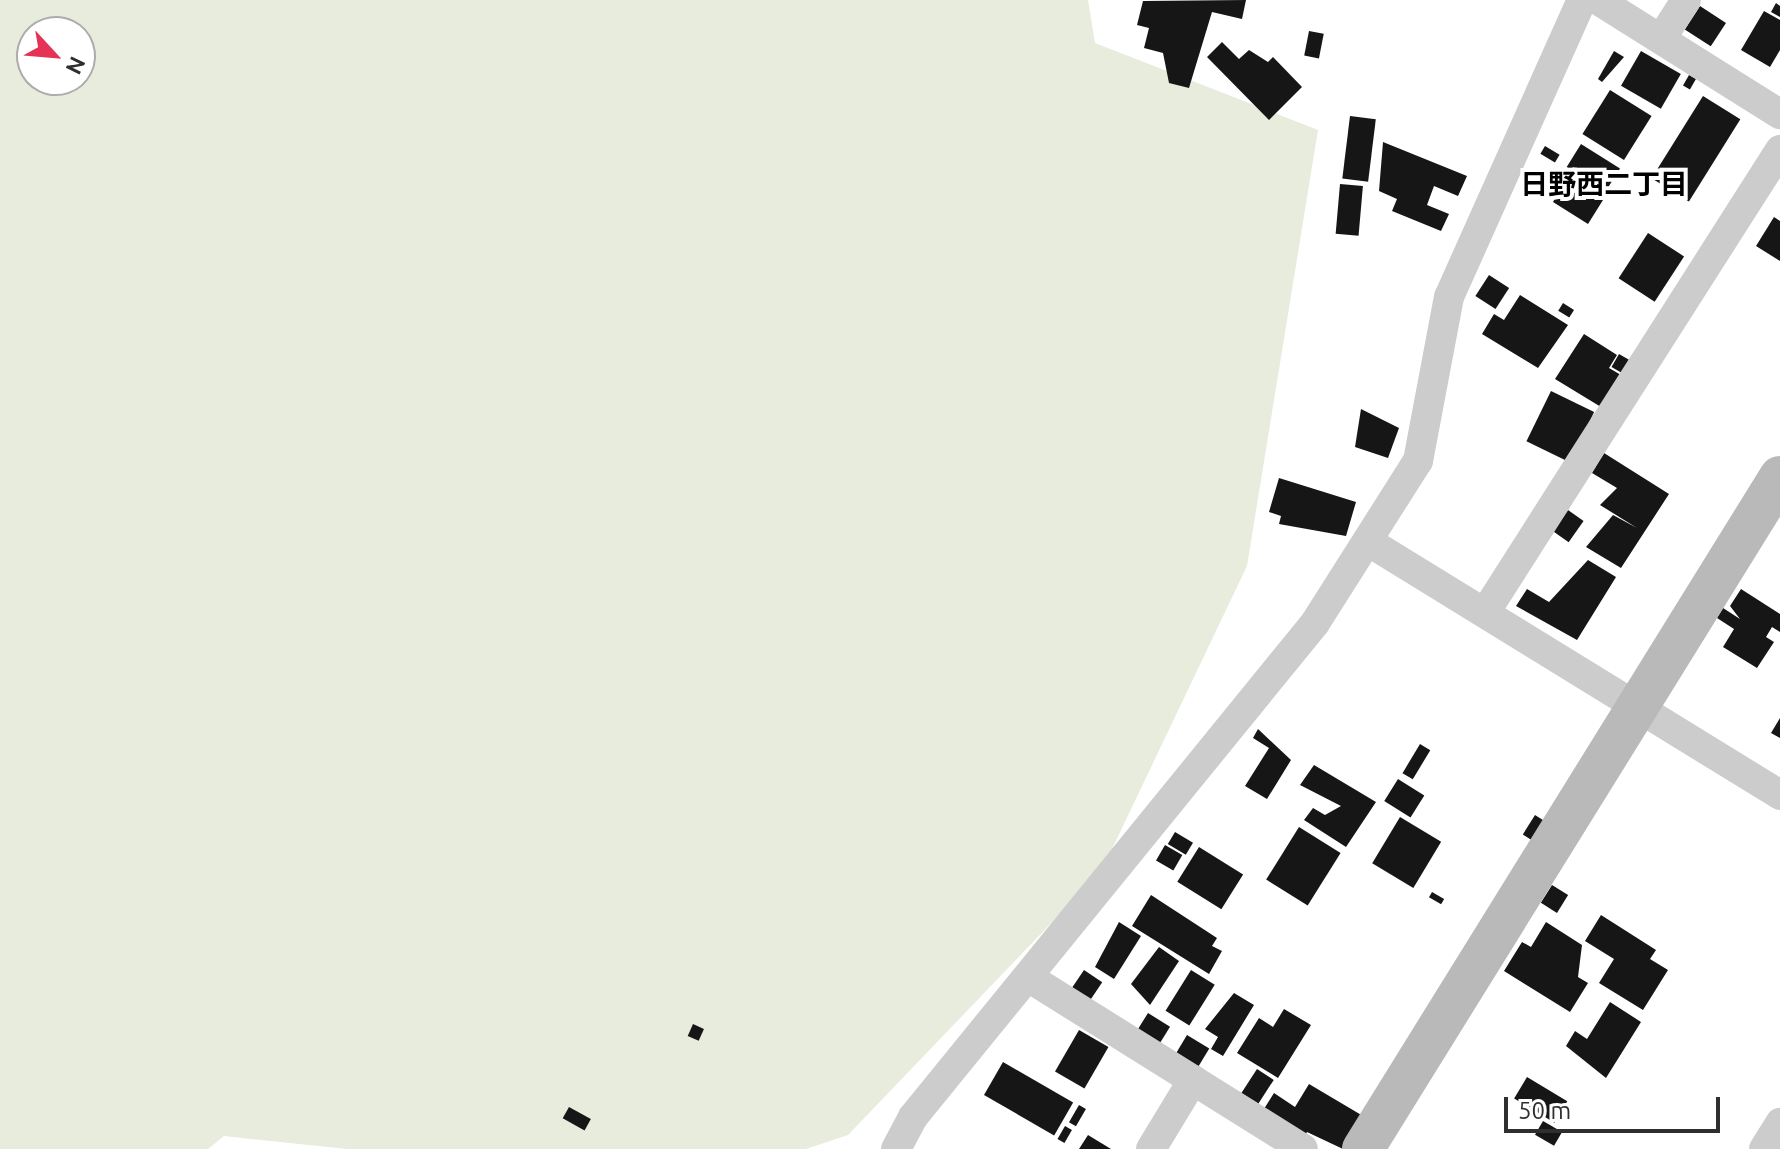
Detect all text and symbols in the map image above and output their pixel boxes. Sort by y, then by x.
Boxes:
north arrow [16,16,96,96]
text: N [61,53,91,79]
district label: 日野西二丁目 [1520,167,1688,201]
scale bar [1508,1081,1724,1131]
text: 50 m [1518,1097,1571,1124]

